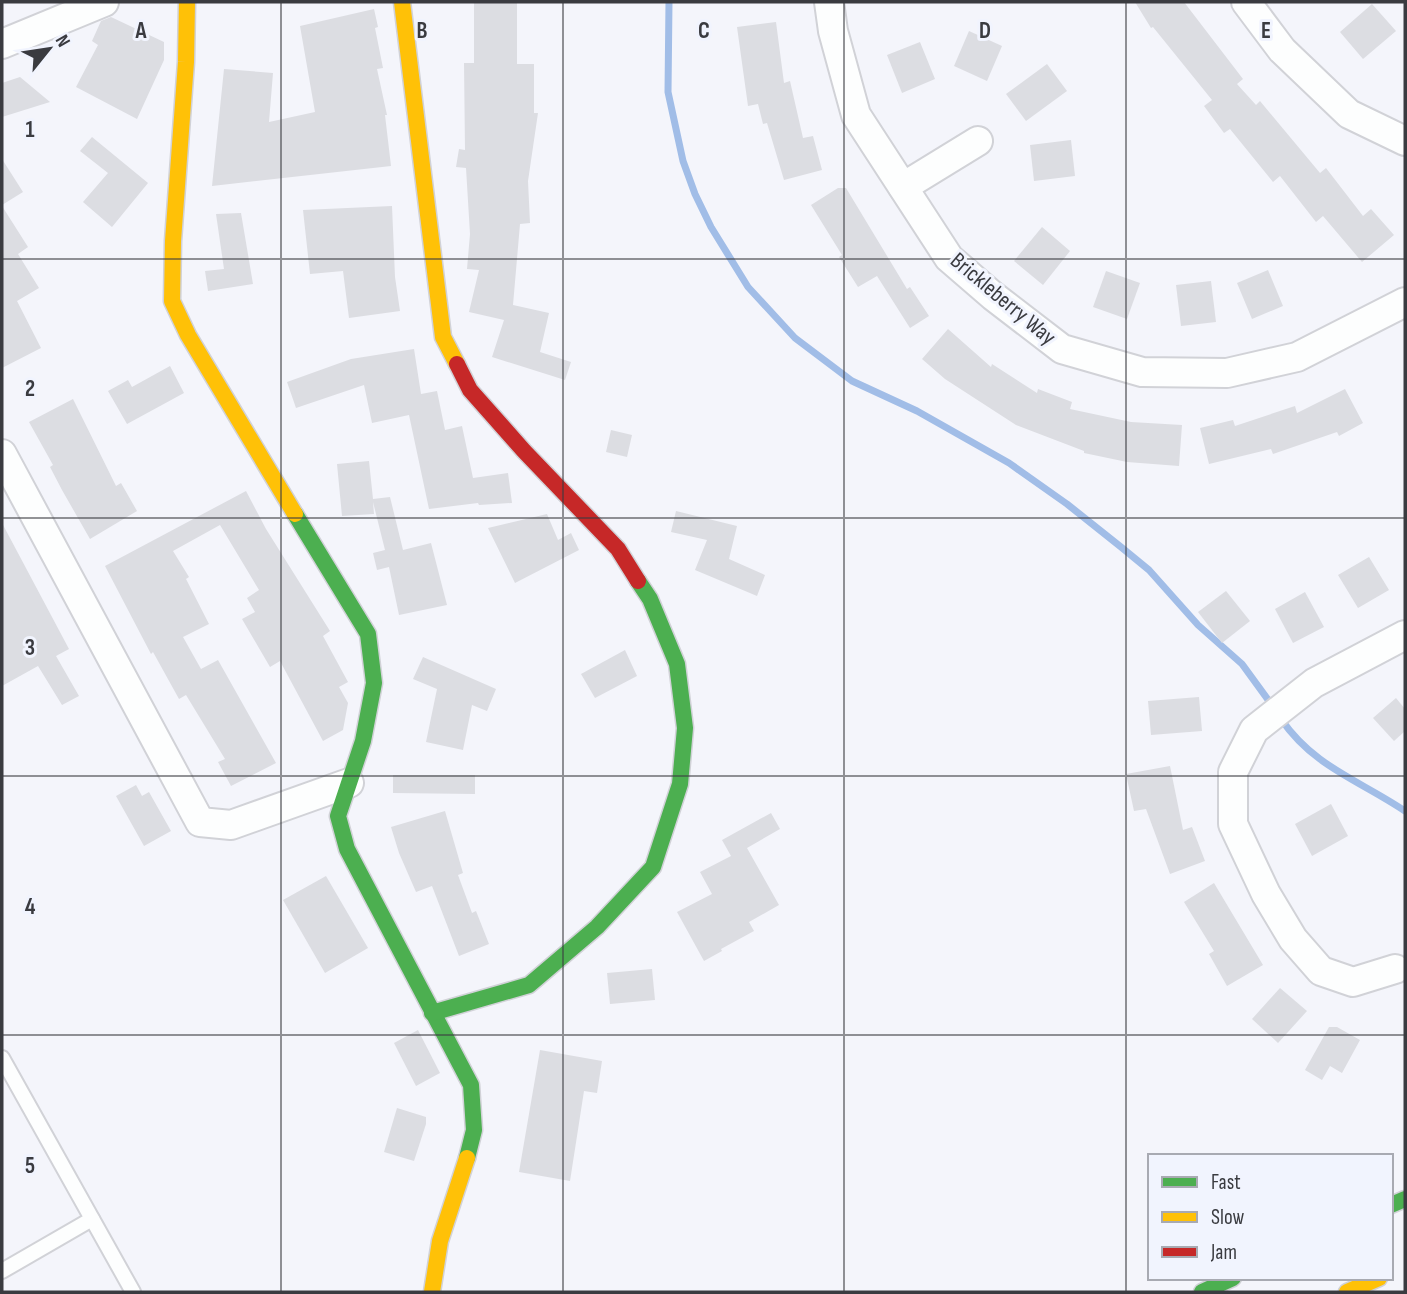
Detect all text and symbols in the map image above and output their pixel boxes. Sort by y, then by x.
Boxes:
north arrow [14,14,84,84]
text: A [135,17,148,45]
text: B [417,17,428,45]
text: C [698,17,710,45]
text: D [979,17,991,45]
text: E [1261,17,1271,45]
text: N [50,31,75,51]
text: 1 [25,116,35,144]
street label: Brickleberry Way [944,247,1062,351]
text: 2 [25,375,35,403]
text: 3 [25,634,35,662]
text: 4 [25,893,36,921]
text: 5 [25,1152,35,1180]
legend [1148,1154,1393,1280]
text: Fast [1211,1170,1241,1195]
text: Slow [1211,1205,1245,1230]
text: Jam [1210,1240,1237,1265]

